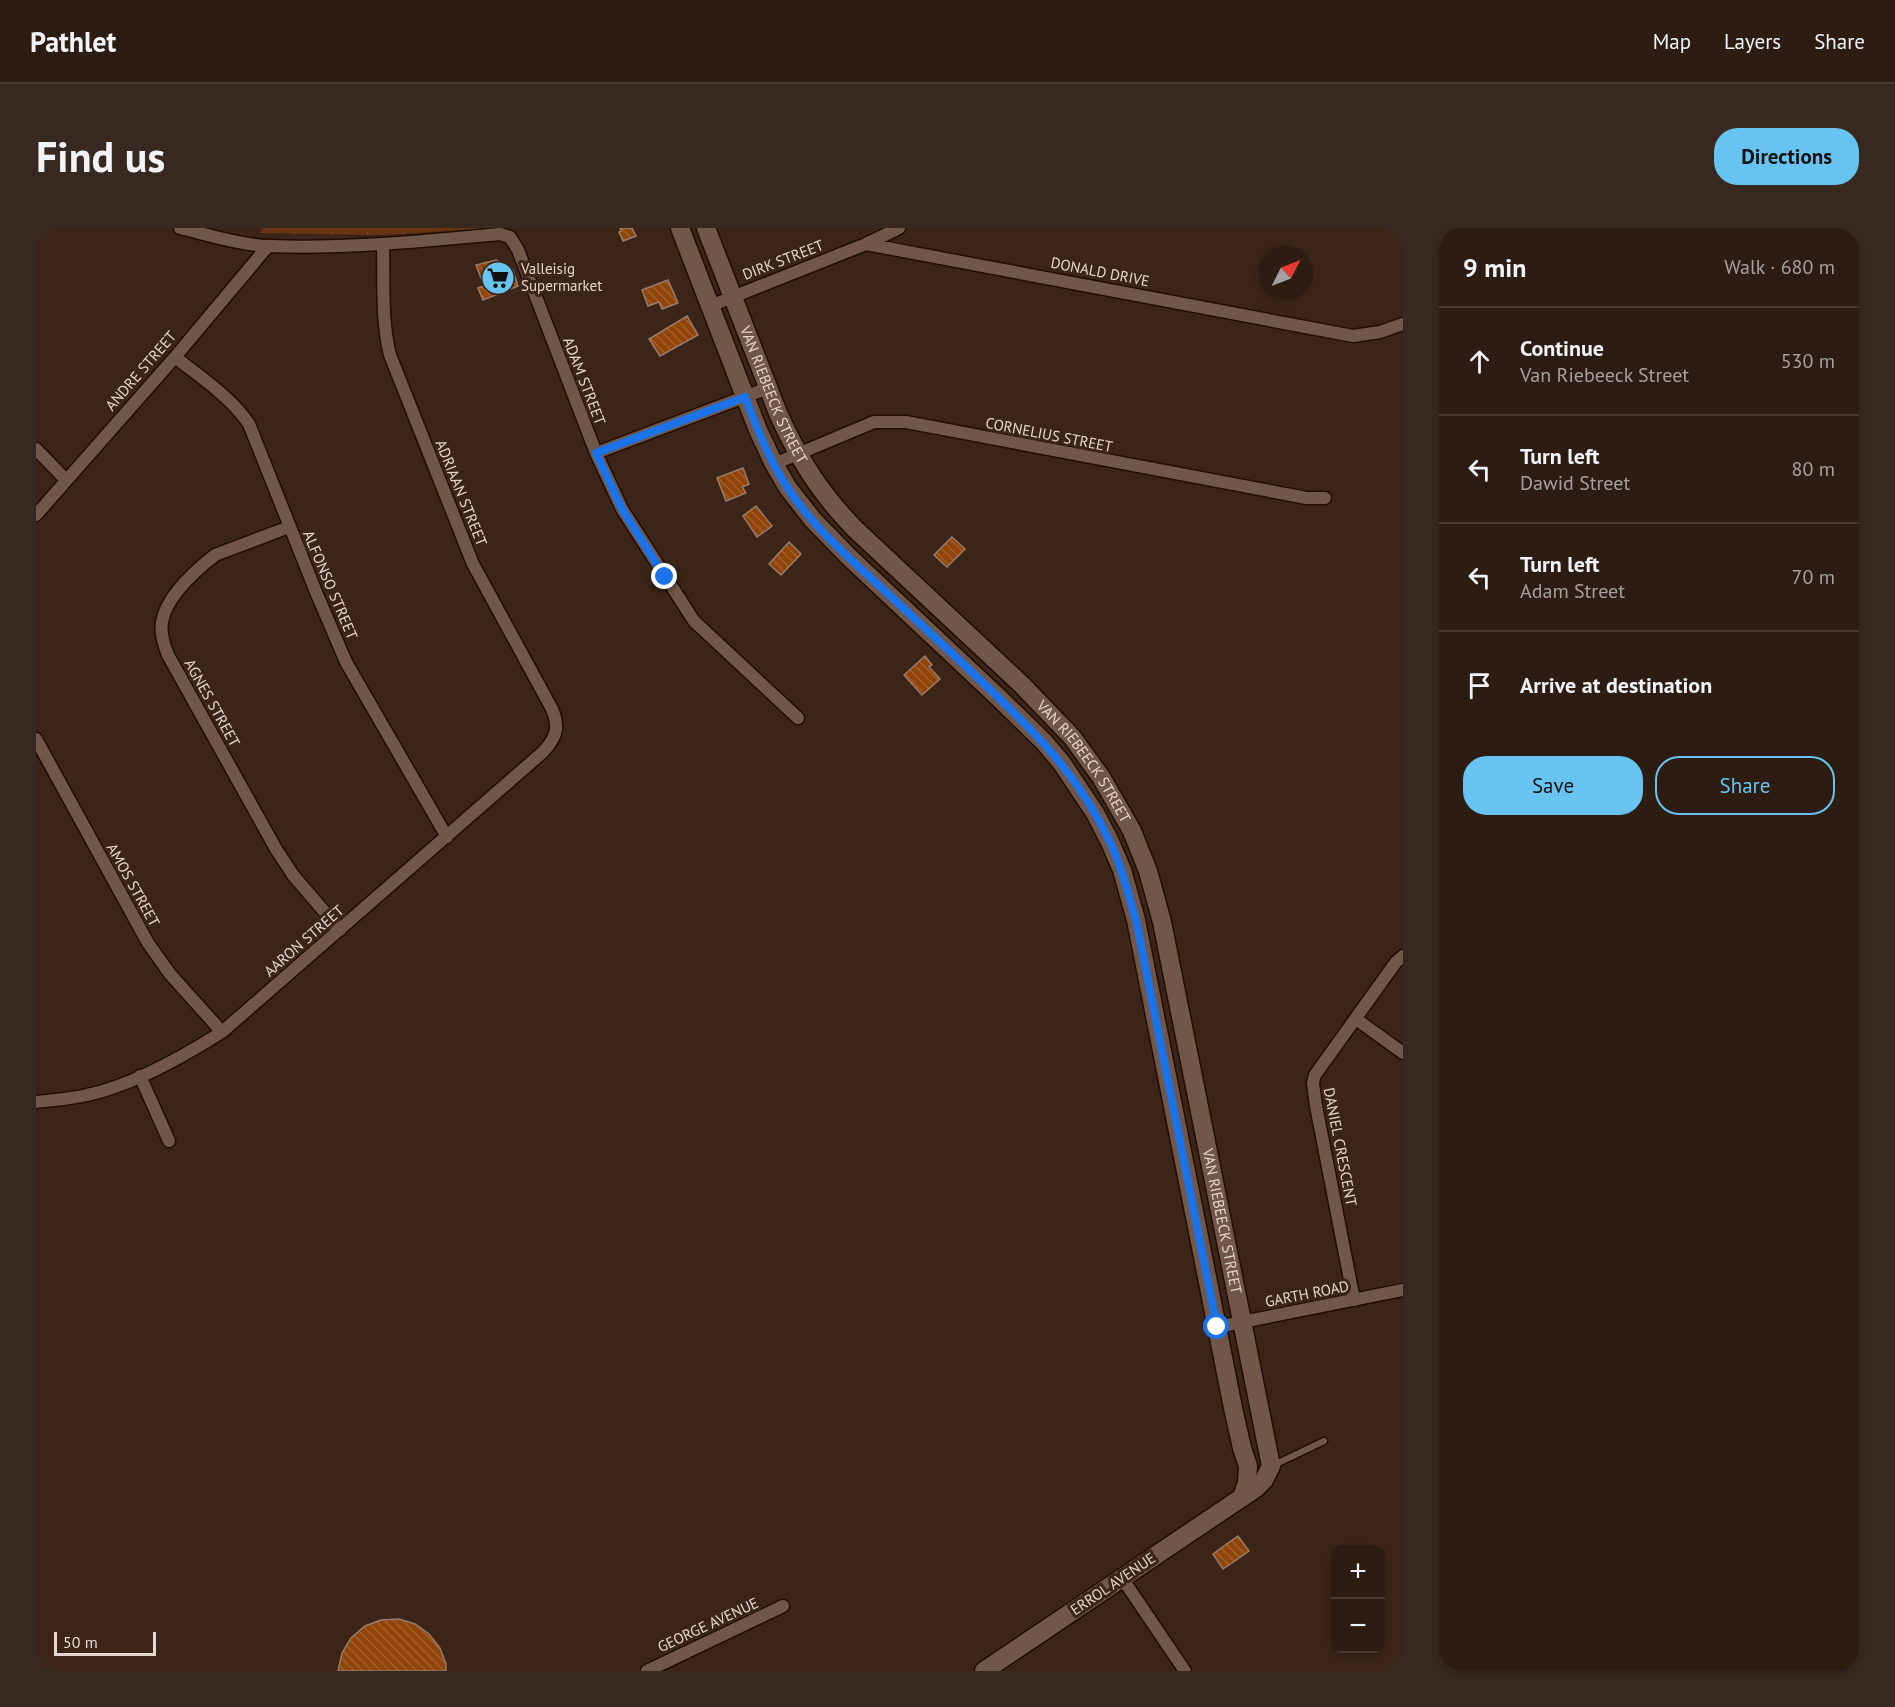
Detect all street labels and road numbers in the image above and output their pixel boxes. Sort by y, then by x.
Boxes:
street label: DIRK STREET [740,235,827,284]
street label: DONALD DRIVE [1049,253,1151,290]
street label: VAN RIEBEECK STREET [736,322,812,468]
street label: ANDRE STREET [101,326,181,414]
street label: ADAM STREET [559,334,610,428]
street label: CORNELIUS STREET [984,413,1115,456]
street label: ADRIAAN STREET [431,437,492,549]
street label: ALFONSO STREET [299,527,362,643]
street label: AGNES STREET [181,656,245,751]
street label: VAN RIEBEECK STREET [1032,695,1136,827]
street label: AMOS STREET [103,840,164,930]
street label: AARON STREET [260,900,348,981]
street label: DANIEL CRESCENT [1320,1086,1361,1208]
street label: VAN RIEBEECK STREET [1198,1146,1246,1296]
street label: GARTH ROAD [1263,1276,1350,1311]
street label: ERROL AVENUE [1066,1548,1159,1619]
street label: GEORGE AVENUE [654,1593,761,1656]

